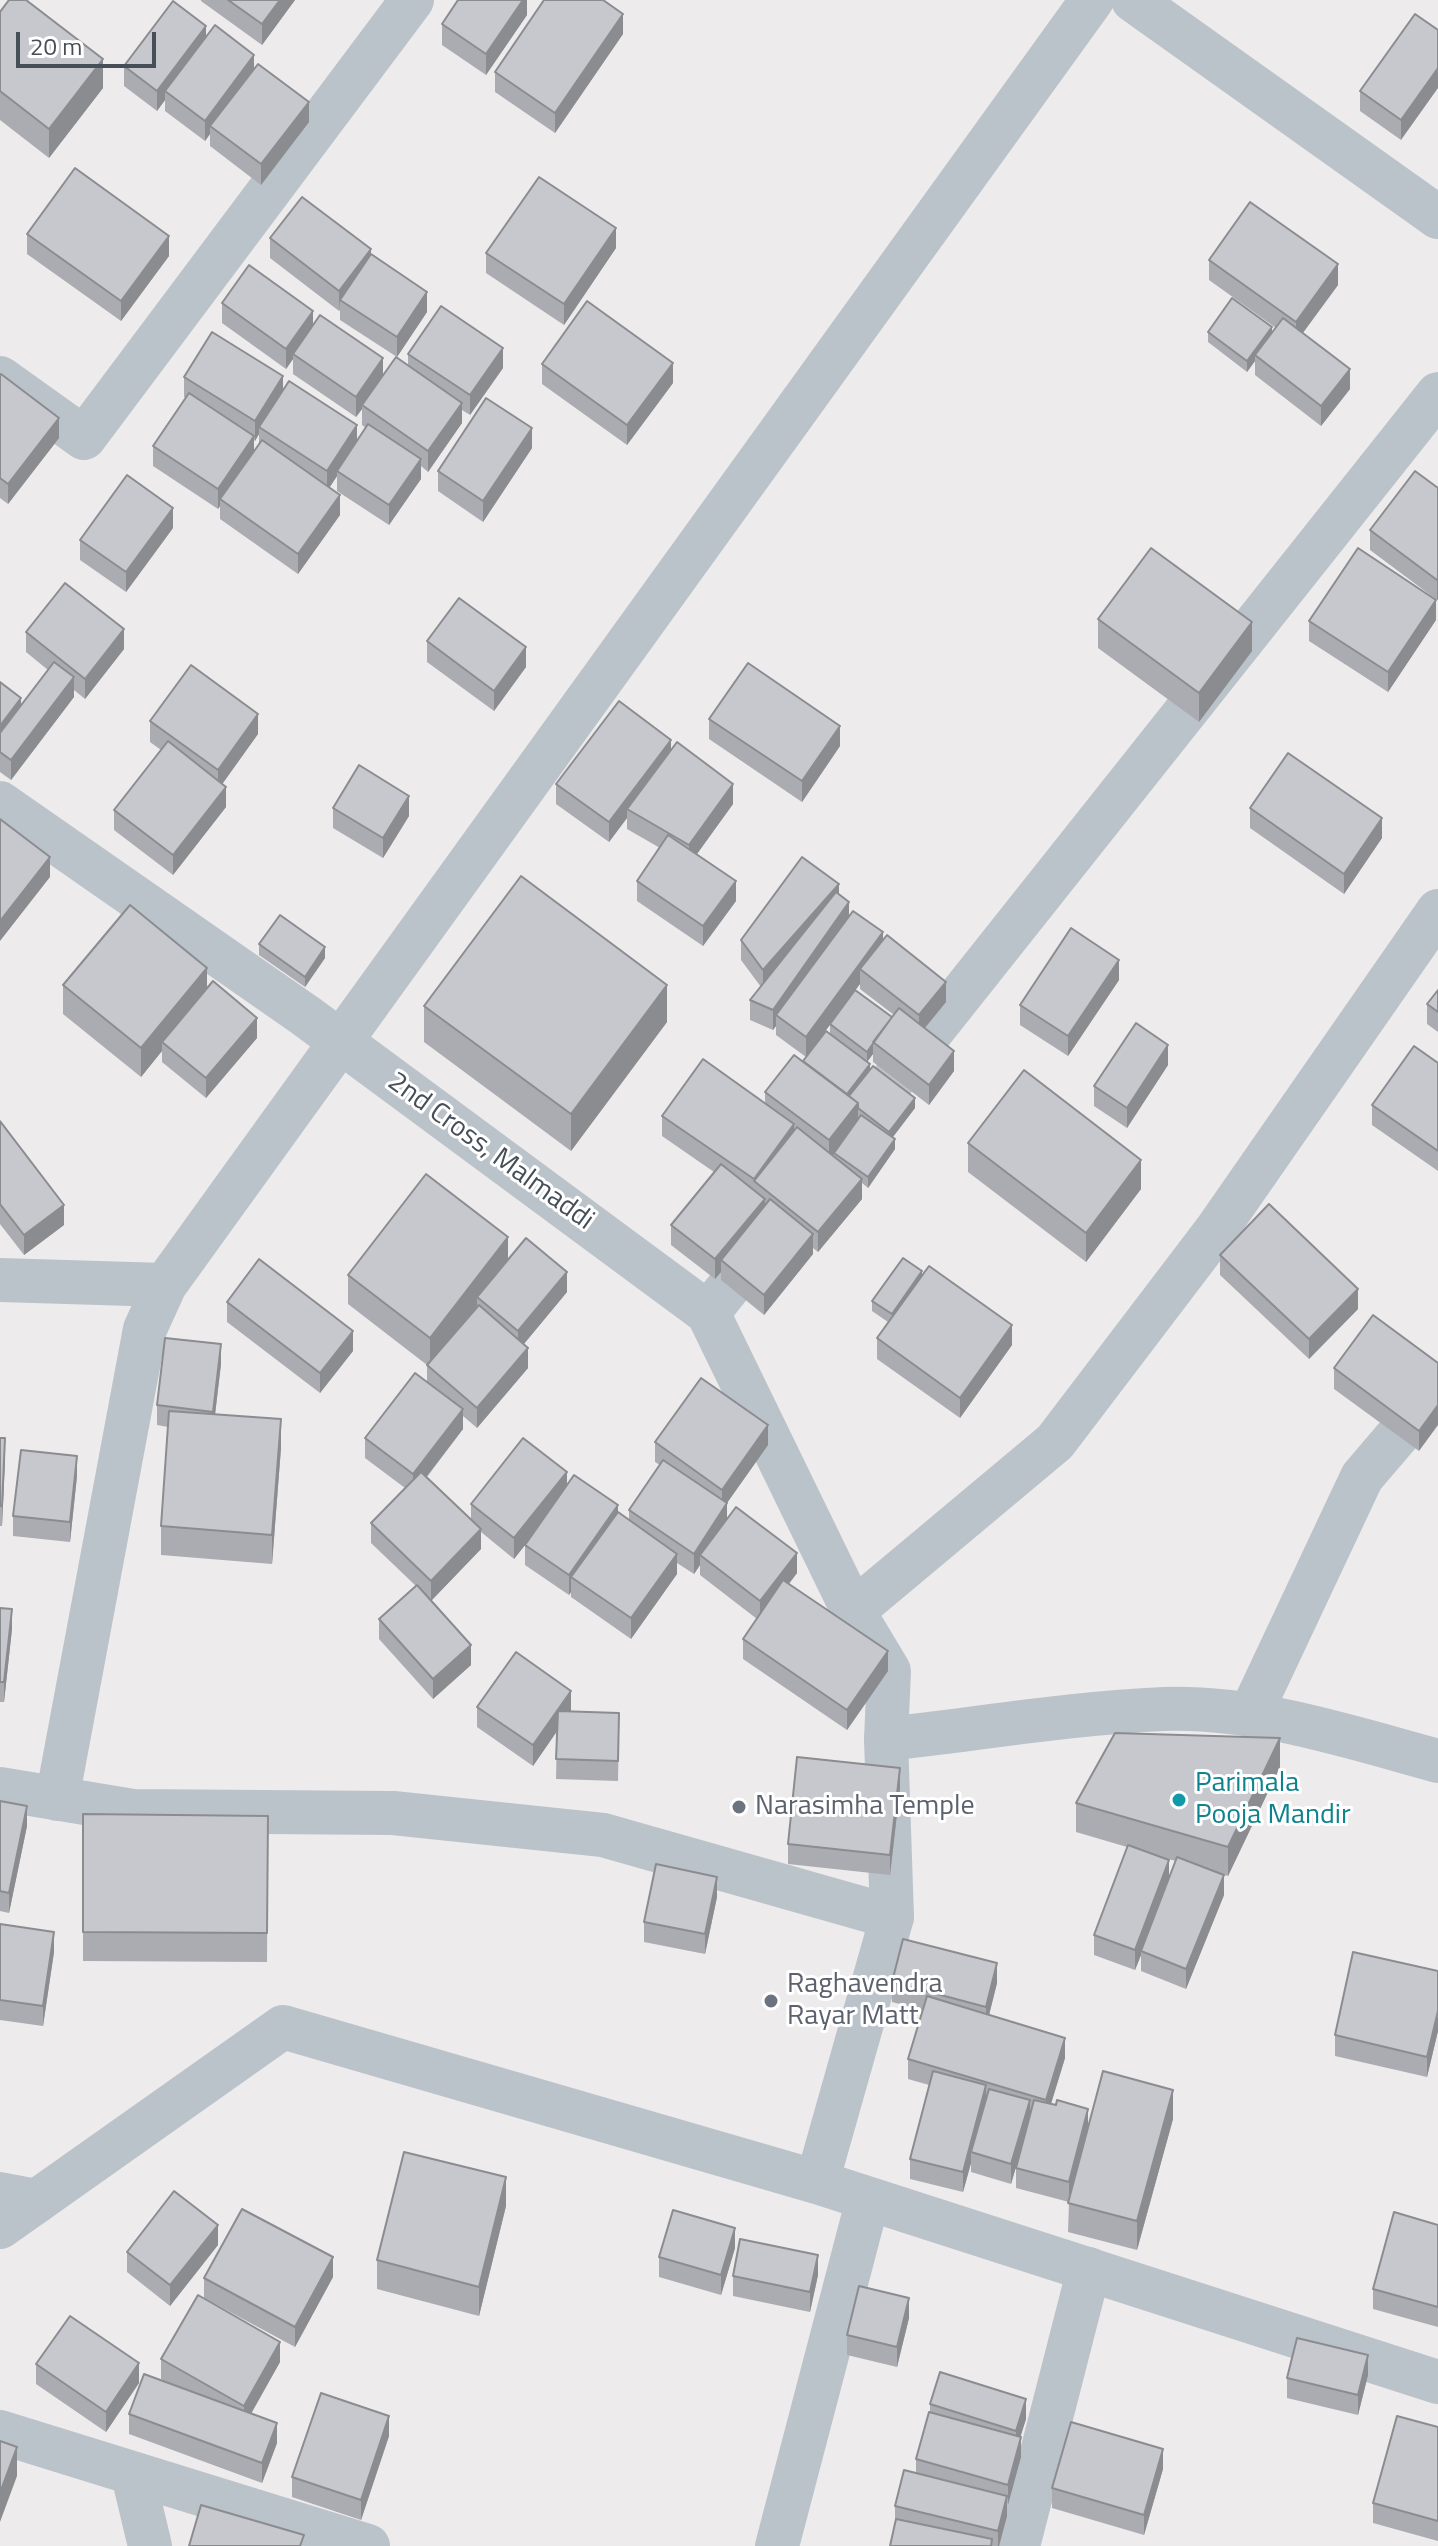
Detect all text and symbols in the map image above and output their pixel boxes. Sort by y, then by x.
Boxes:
scale bar [20,16,160,66]
text: 20 m [30,28,82,64]
street label: 2nd Cross, Malmaddi [380,1066,600,1238]
place label: Parimala Pooja Mandir [1195,1767,1351,1833]
place label: Narasimha Temple [755,1790,975,1824]
marker: Parimala Pooja Mandir [1170,1791,1188,1809]
marker: Narasimha Temple [730,1798,748,1816]
place label: Raghavendra Rayar Matt [787,1968,943,2034]
marker: Raghavendra Rayar Matt [762,1992,780,2010]

